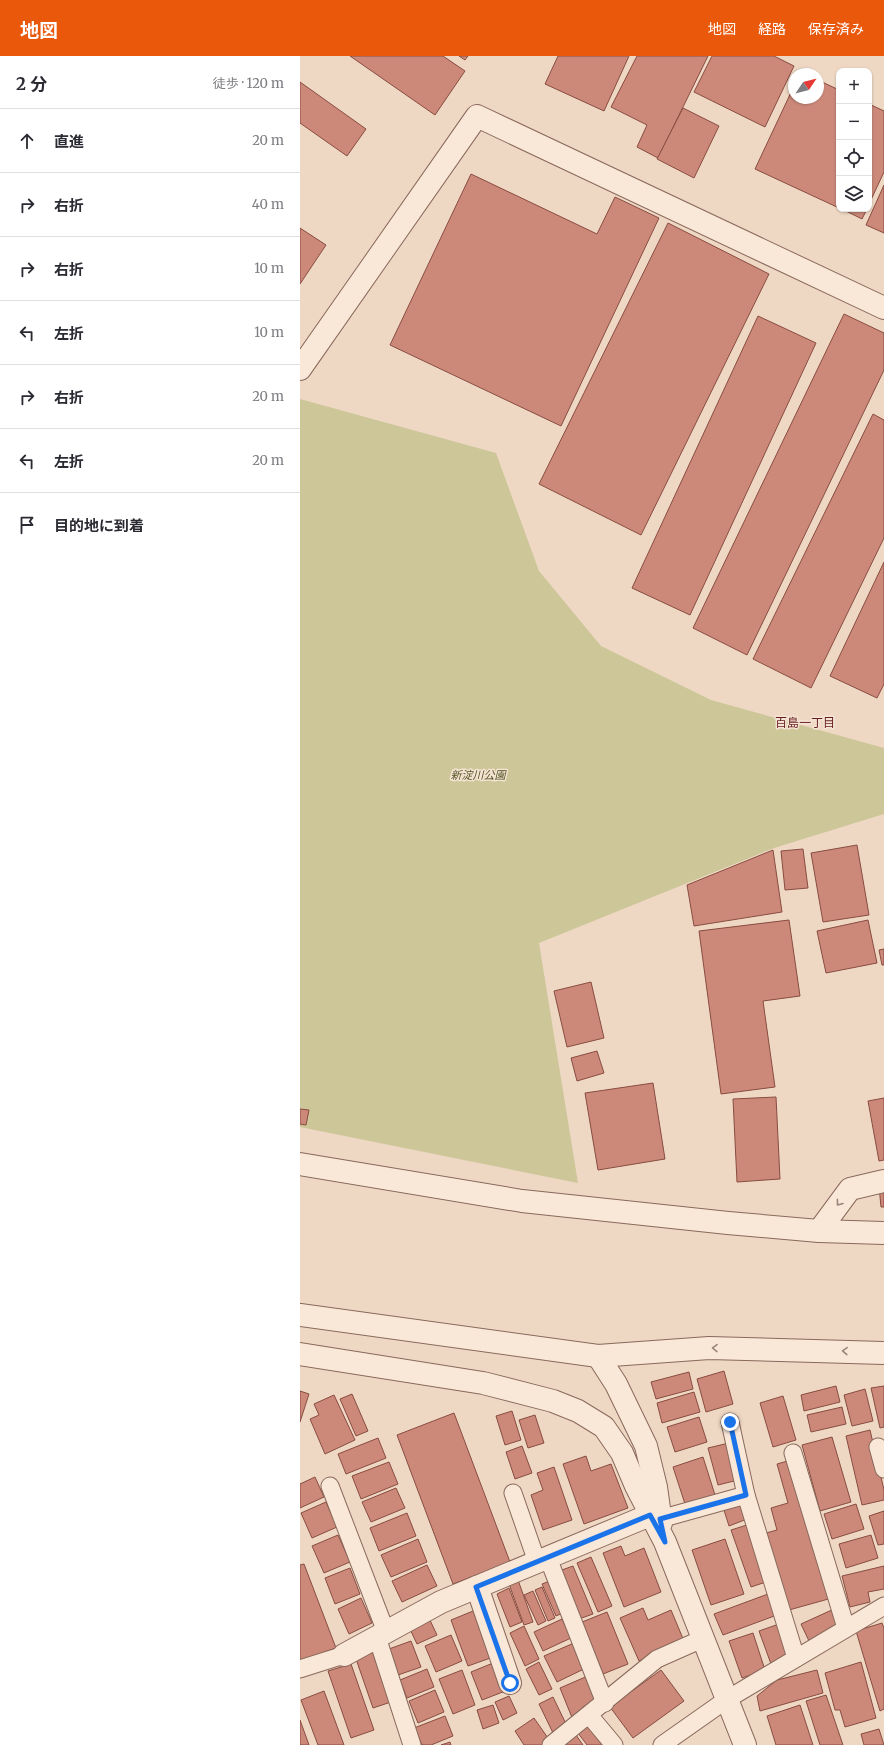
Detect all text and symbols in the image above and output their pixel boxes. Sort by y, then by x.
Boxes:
text: 地図 [20,18,58,42]
text: 地図 [708,20,736,38]
text: 経路 [758,20,786,38]
text: 保存済み [808,20,864,38]
north arrow [788,68,824,104]
map controls [836,68,872,212]
button: + [836,68,872,104]
text: 2 分 [16,73,47,95]
text: 徒歩 · 120 m [213,75,284,92]
button: − [836,104,872,140]
icon: ahead [16,130,38,152]
text: 直進 [54,132,84,151]
text: 20 m [252,132,284,149]
button: locate [836,140,872,176]
button: layers [836,176,872,212]
icon: right [16,194,38,216]
text: 右折 [54,196,84,215]
text: 40 m [252,196,284,213]
icon: right [16,258,38,280]
text: 右折 [54,260,84,279]
text: 10 m [254,260,284,277]
icon: left [16,322,38,344]
text: 左折 [54,324,84,343]
text: 10 m [254,324,284,341]
icon: right [16,386,38,408]
text: 右折 [54,388,84,407]
text: 20 m [252,388,284,405]
icon: left [16,450,38,472]
text: 左折 [54,452,84,471]
text: 20 m [252,452,284,469]
icon: arrive [16,514,38,536]
text: 目的地に到着 [54,516,144,535]
district label: 百島一丁目 [775,715,835,730]
park label: 新淀川公園 [451,768,507,782]
one-way arrow [837,1199,844,1206]
one-way arrow [712,1344,718,1352]
one-way arrow [842,1347,848,1356]
route end [721,1413,739,1431]
route start [501,1674,519,1692]

